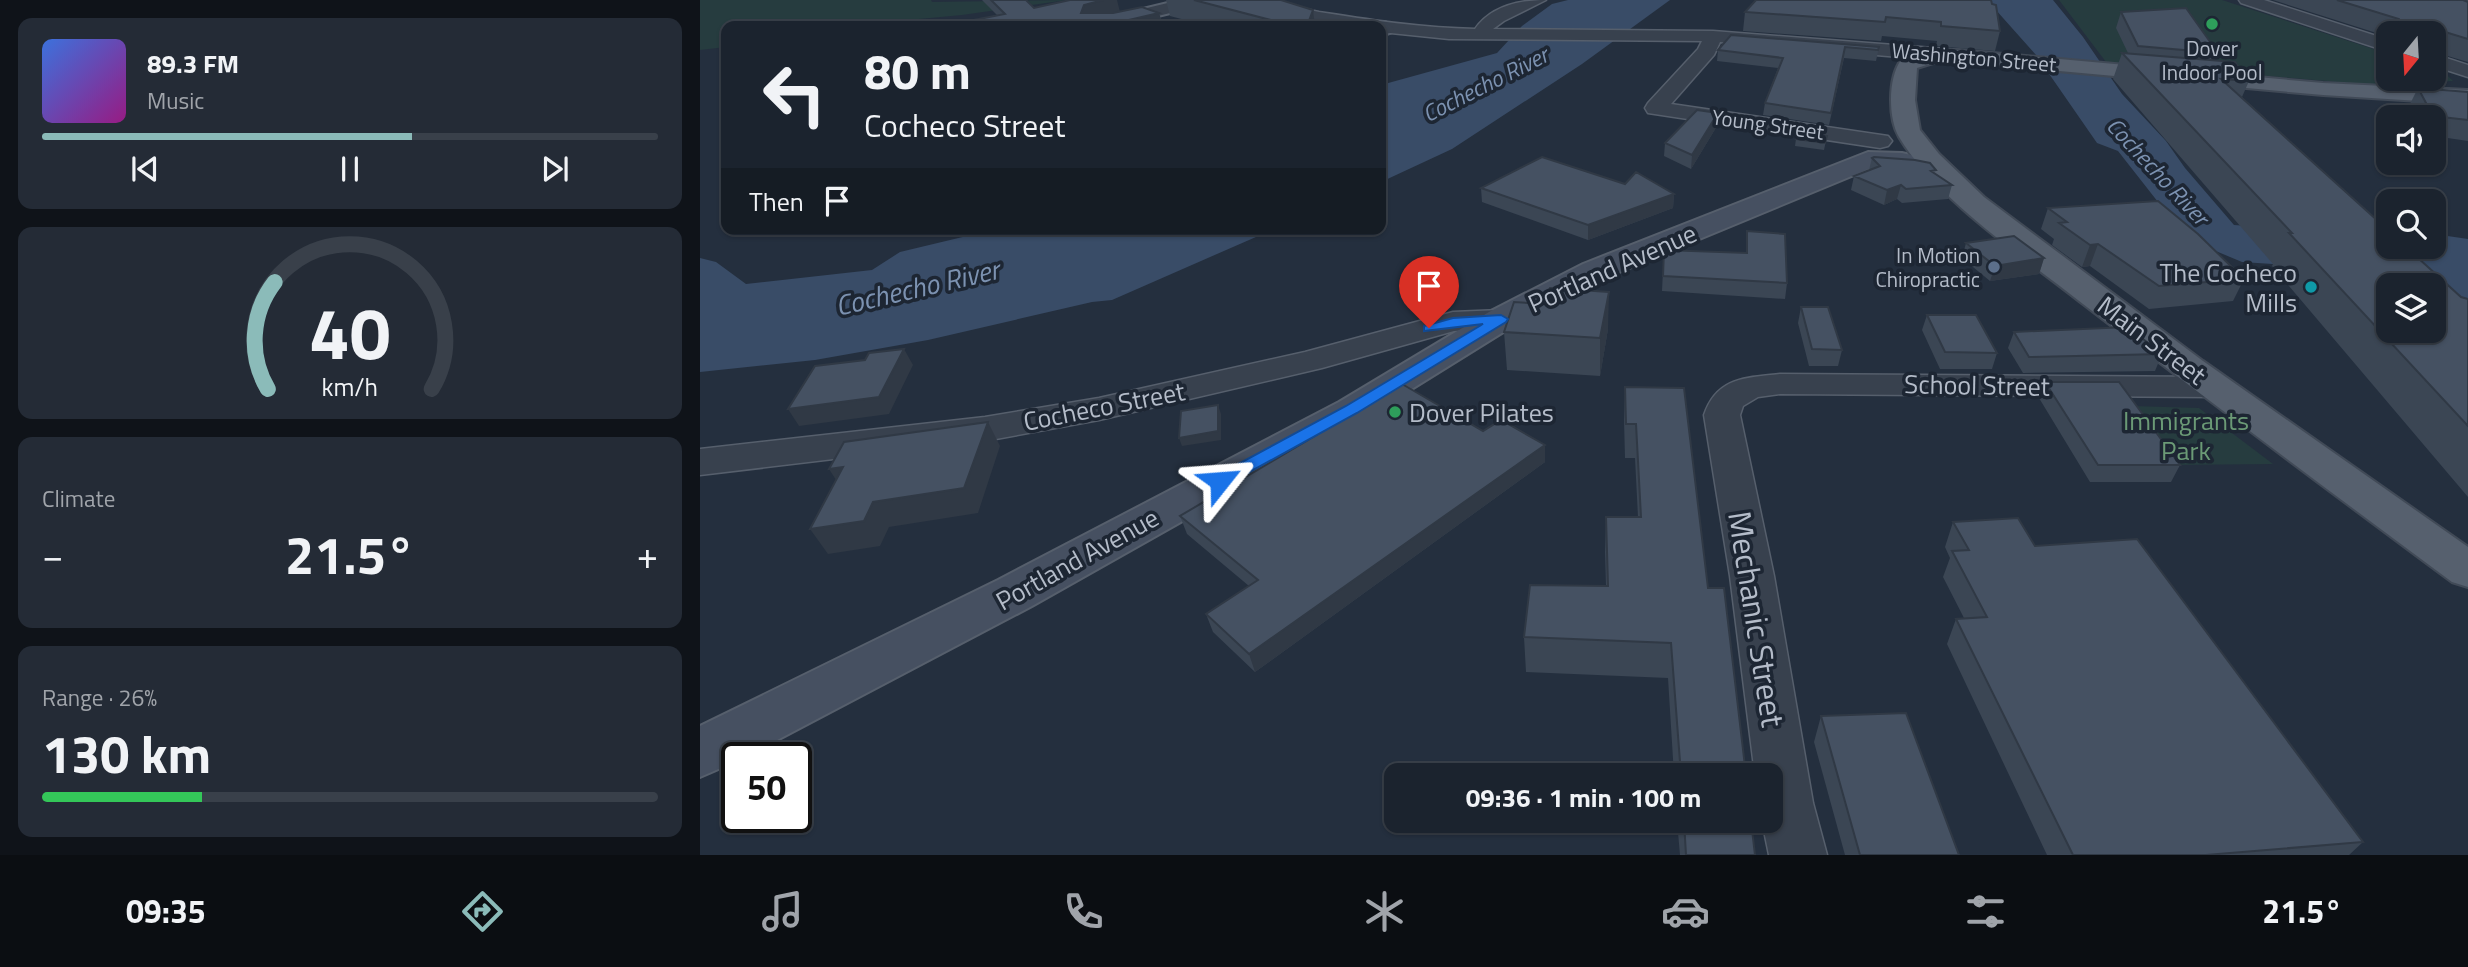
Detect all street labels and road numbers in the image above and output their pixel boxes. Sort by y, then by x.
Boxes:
street label: Washington Street [1890,34,2058,80]
street label: Young Street [1710,100,1827,148]
street label: Portland Avenue [1521,213,1703,323]
street label: Main Street [2089,286,2215,394]
street label: School Street [1904,364,2050,406]
street label: Cocheco Street [1020,371,1188,441]
street label: Portland Avenue [988,498,1166,620]
street label: Mechanic Street [1716,508,1798,730]

